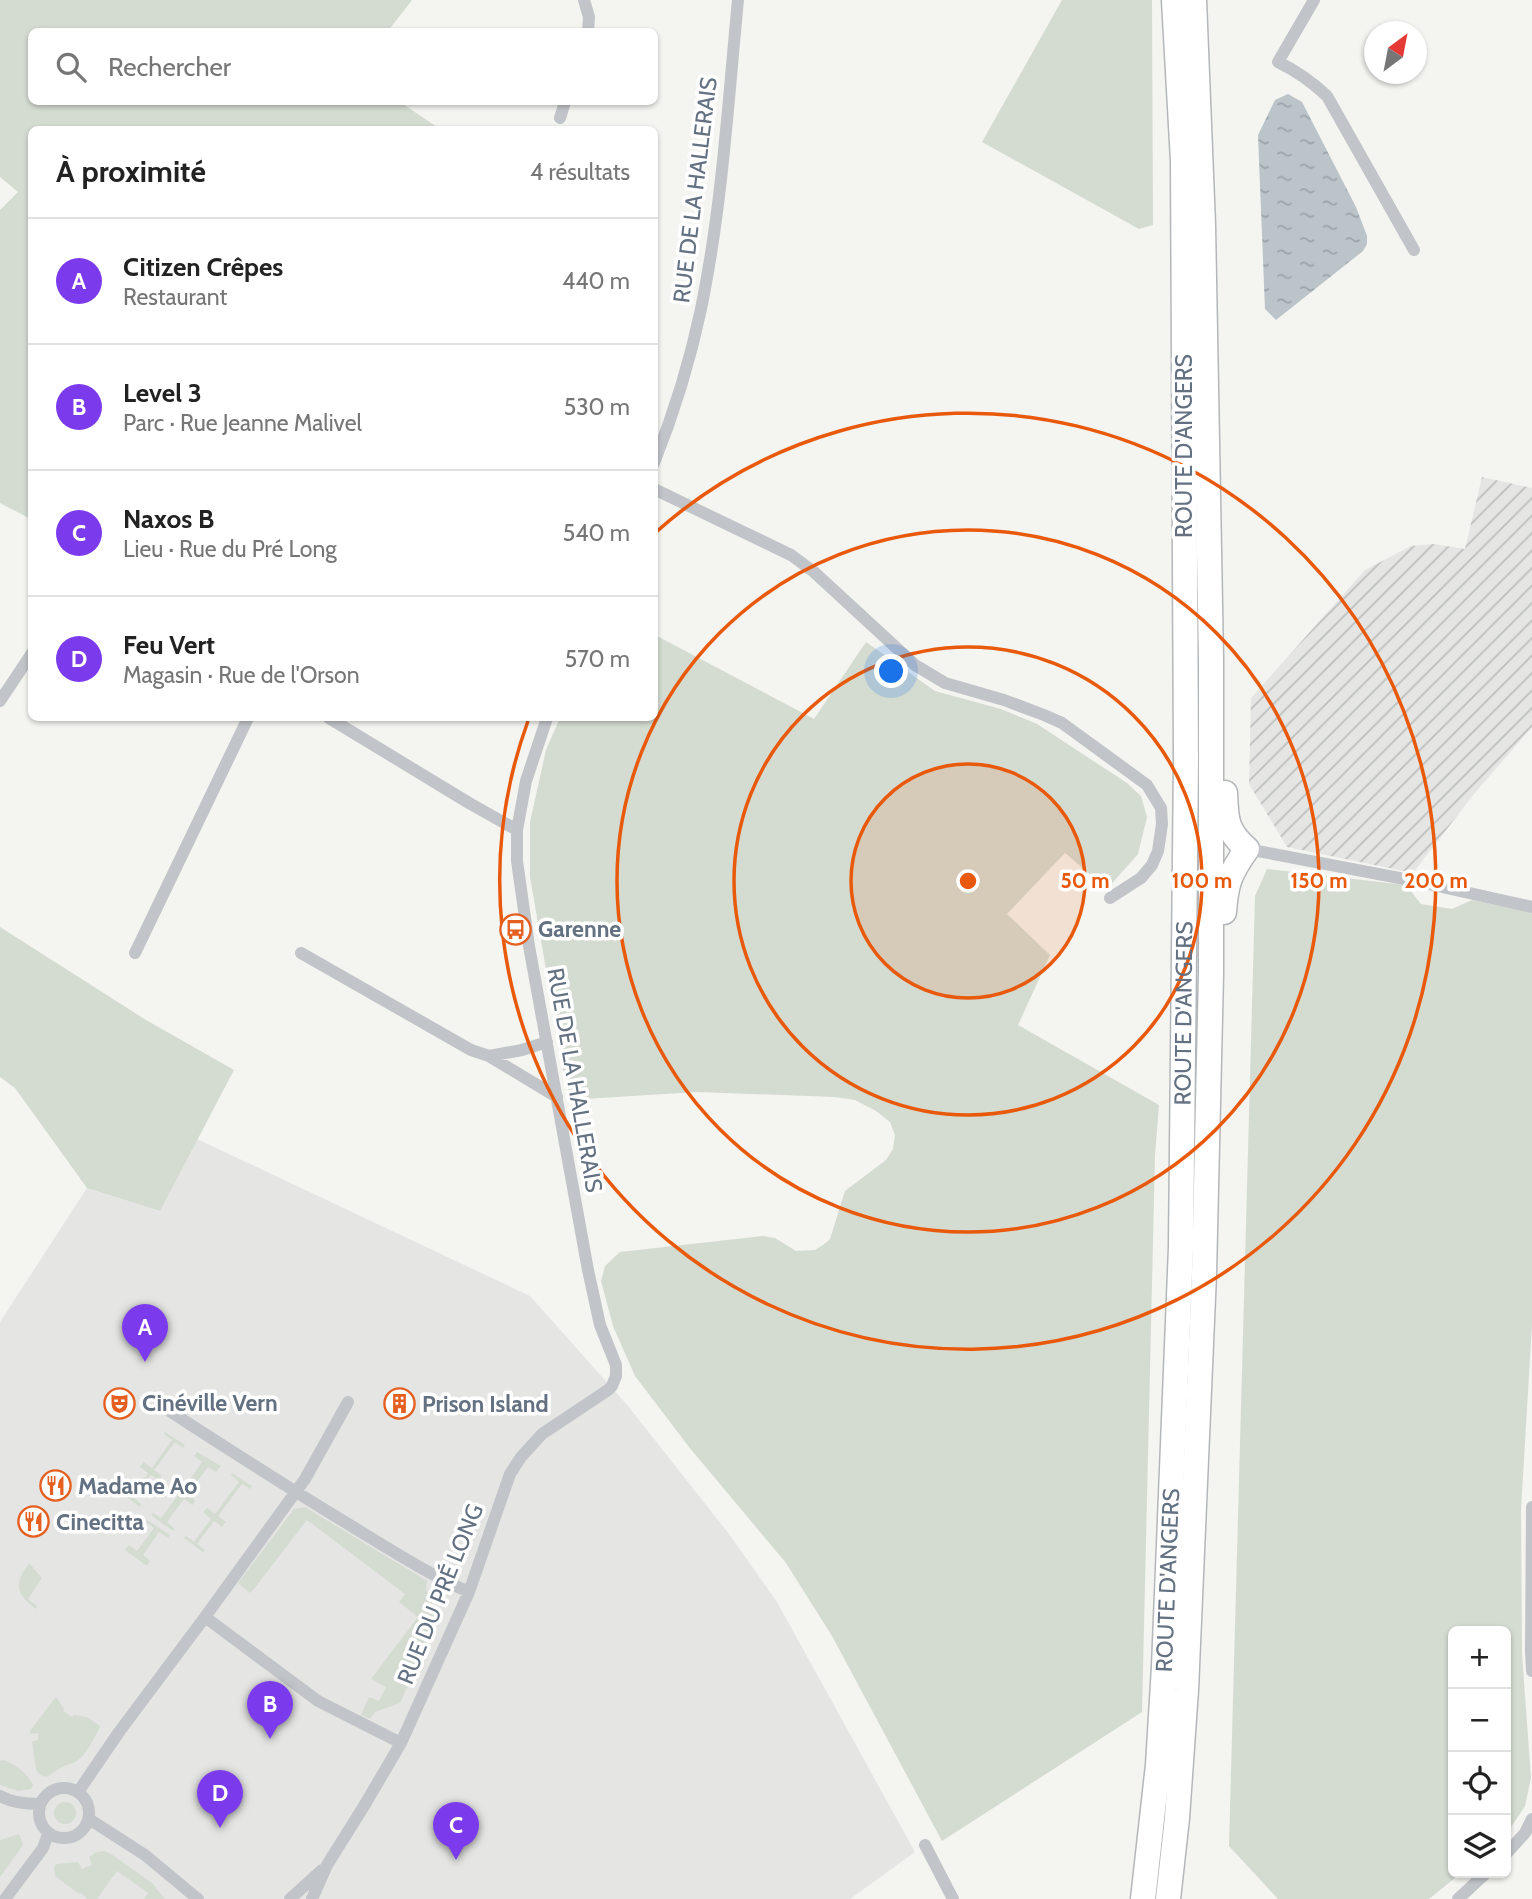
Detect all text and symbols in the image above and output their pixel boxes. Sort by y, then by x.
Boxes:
north arrow [1364,21,1427,84]
search box [28,28,658,105]
icon: search [52,48,90,86]
text: Rechercher [108,51,231,83]
street label: RUE DE LA HALLERAIS [667,75,723,305]
text: À proximité [56,153,206,190]
text: 4 résultats [530,158,630,186]
text: Citizen Crêpes [123,251,283,283]
text: A [72,267,86,295]
text: 440 m [562,267,630,295]
text: Restaurant [123,283,227,311]
street label: ROUTE D'ANGERS [1170,354,1198,538]
text: Level 3 [123,377,202,409]
text: B [72,393,86,421]
text: 530 m [564,393,630,421]
text: Parc · Rue Jeanne Malivel [123,409,362,437]
text: Naxos B [123,503,214,535]
text: C [72,519,86,547]
text: 540 m [563,519,630,547]
text: Lieu · Rue du Pré Long [123,535,337,563]
text: Feu Vert [123,629,215,661]
text: D [71,645,87,673]
text: 570 m [565,645,630,673]
your location [874,654,908,688]
text: Magasin · Rue de l'Orson [123,661,359,689]
text: 50 m [1060,868,1110,893]
text: 100 m [1172,868,1232,893]
text: 150 m [1291,868,1347,893]
text: 200 m [1404,868,1468,893]
centre of rings [956,869,980,893]
bus stop icon: Garenne [498,912,532,946]
place label: Garenne [538,915,621,943]
street label: ROUTE D'ANGERS [1168,921,1198,1106]
street label: RUE DE LA HALLERAIS [541,966,609,1194]
pin: A [122,1304,168,1362]
theatre icon: Cinéville Vern [102,1386,136,1420]
building icon: Prison Island [382,1387,416,1421]
place label: Cinéville Vern [142,1389,278,1417]
place label: Prison Island [422,1390,549,1418]
restaurant icon: Madame Ao [38,1469,72,1503]
place label: Madame Ao [78,1472,197,1500]
street label: ROUTE D'ANGERS [1150,1488,1185,1673]
street label: RUE DU PRÉ LONG [390,1499,489,1688]
restaurant icon: Cinecitta [16,1505,50,1539]
place label: Cinecitta [56,1508,144,1536]
map controls [1448,1626,1511,1878]
button: + [1448,1626,1511,1689]
pin: B [247,1681,293,1739]
button: − [1448,1689,1511,1752]
button: locate [1448,1752,1511,1815]
pin: D [197,1770,243,1828]
pin: C [433,1802,479,1860]
button: layers [1448,1815,1511,1878]

